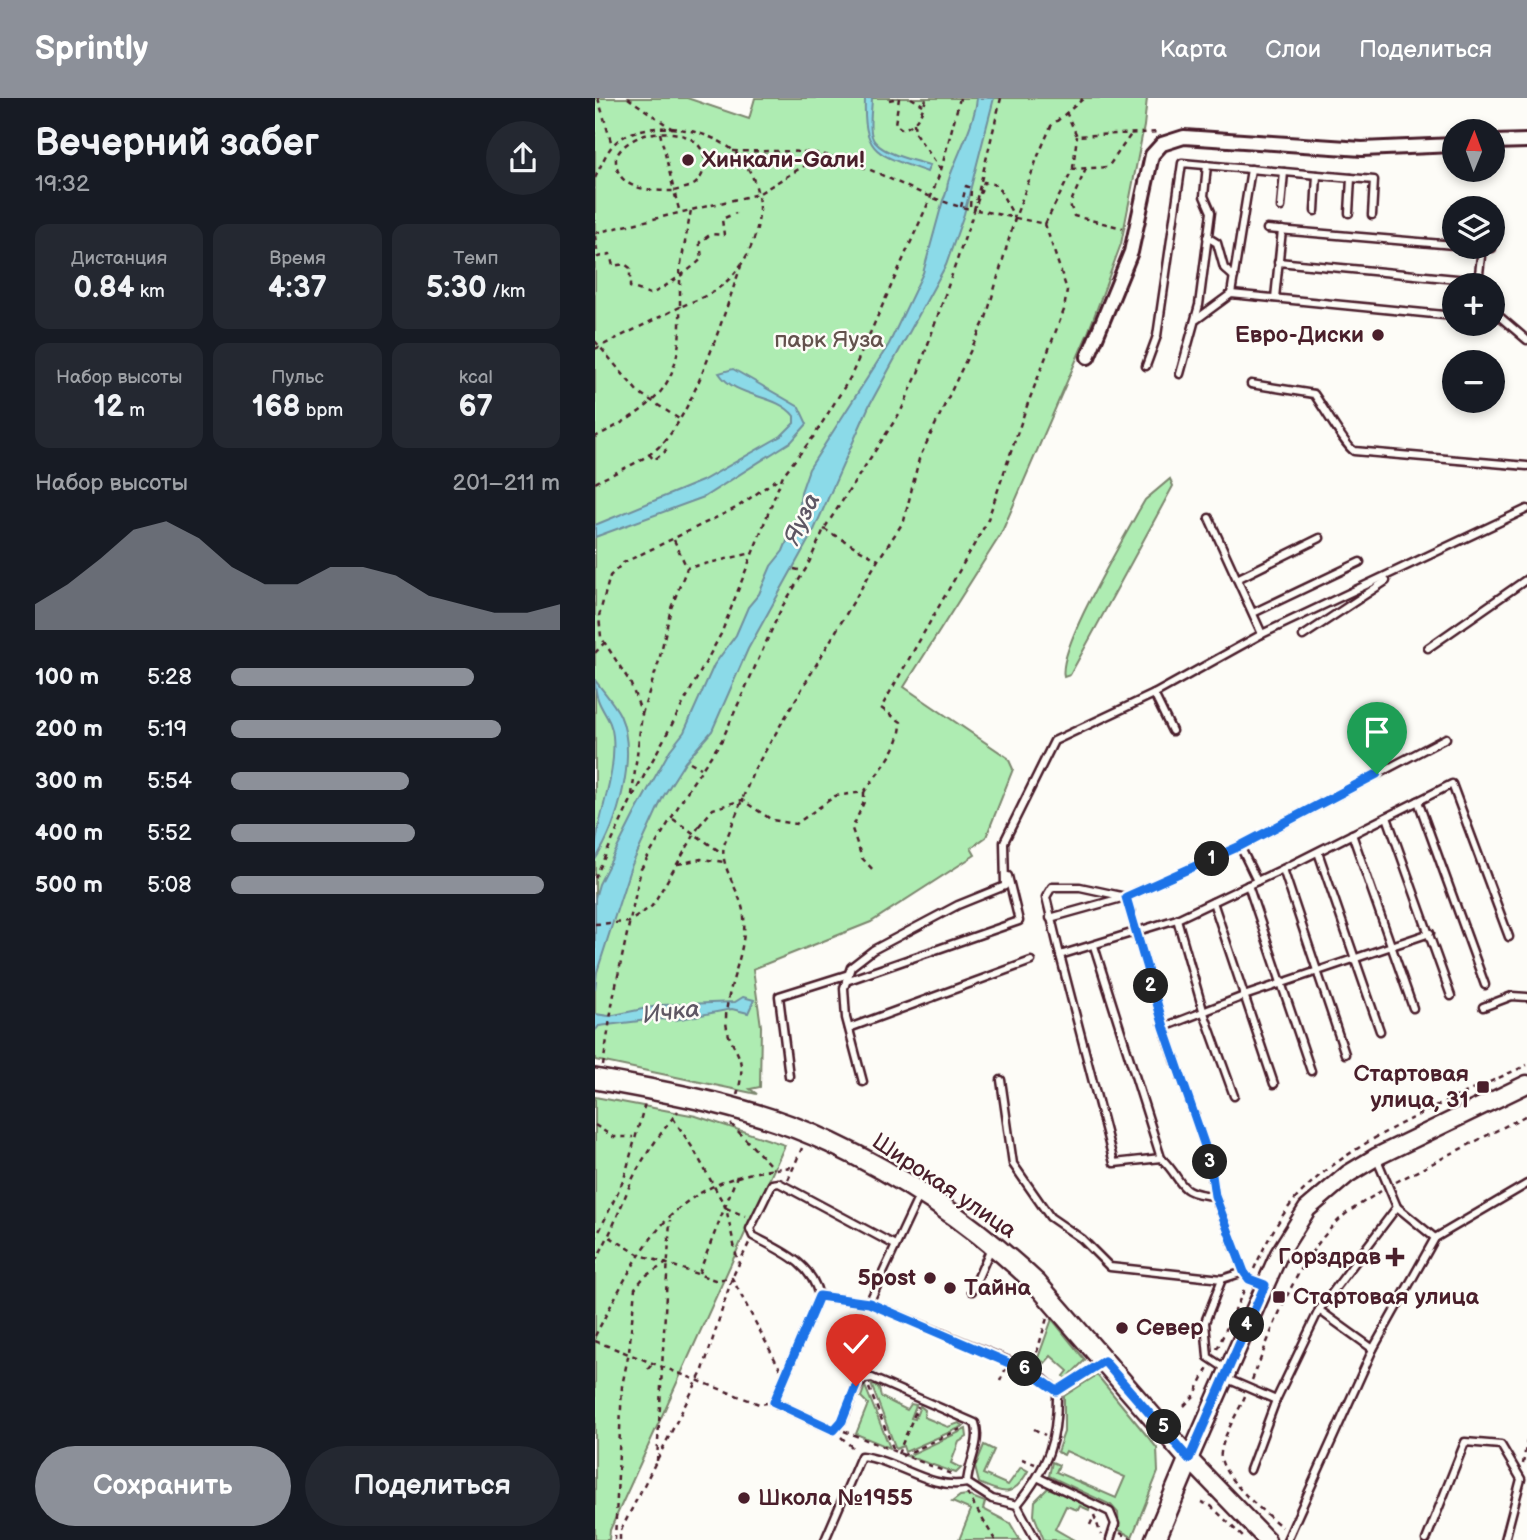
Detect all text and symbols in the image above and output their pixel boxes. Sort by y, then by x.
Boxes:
text: Sprintly [35,29,148,69]
text: Карта [1160,35,1227,64]
text: Слои [1265,35,1321,64]
text: Поделиться [1359,35,1492,64]
north arrow [1442,119,1505,182]
map controls [1442,119,1505,413]
text: Вечерний забег [35,121,319,166]
button: share [486,121,560,195]
place label: Хинкали-Gали! [701,146,865,174]
marker: Хинкали-Gали! [680,152,696,168]
text: 19:32 [35,170,90,198]
button: layers [1442,196,1505,259]
text: Дистанция [71,247,167,270]
text: Время [269,247,326,270]
text: Темп [453,247,498,270]
text: 0.84 [74,270,135,306]
text: 4:37 [268,270,327,306]
text: 5:30 [426,270,487,306]
button: + [1442,273,1505,336]
text: km [135,280,165,303]
text: /km [487,280,526,303]
place label: Евро-Диски [1235,321,1364,349]
park label: парк Яуза [774,326,884,354]
marker: Евро-Диски [1370,327,1386,343]
button: − [1442,350,1505,413]
text: Набор высоты [56,366,182,389]
text: Пульс [271,366,324,389]
text: kcal [459,366,493,389]
text: 12 [93,389,124,425]
text: 168 [252,389,301,425]
text: 67 [458,389,493,425]
text: m [124,399,145,422]
text: bpm [301,399,343,422]
text: Набор высоты [35,469,188,497]
text: 201–211 m [453,469,560,497]
water label: Яуза [777,489,826,550]
text: 100 m [35,663,99,691]
text: 5:28 [147,663,192,691]
pin [1347,702,1407,774]
icon: arrive [1358,713,1396,751]
text: 200 m [35,715,103,743]
text: 5:19 [147,715,187,743]
text: 300 m [35,767,103,795]
text: 5:54 [147,767,192,795]
text: 400 m [35,819,103,847]
text: 5:52 [147,819,192,847]
pin: 1 [1195,842,1229,876]
text: 1 [1208,847,1216,870]
text: 500 m [35,871,103,899]
text: 5:08 [147,871,192,899]
pin: 2 [1133,968,1169,1004]
text: 2 [1145,974,1156,997]
water label: Ичка [641,994,701,1030]
place label: Стартовая улица, 31 [1354,1060,1469,1114]
marker: Стартовая улица, 31 [1475,1079,1491,1095]
street label: Широкая улица [866,1127,1022,1245]
pin: 3 [1193,1144,1227,1180]
text: 3 [1204,1150,1215,1173]
place label: Горздрав [1278,1243,1381,1271]
marker: Горздрав [1387,1249,1403,1265]
place label: 5post [857,1264,916,1292]
marker: 5post [922,1270,938,1286]
place label: Тайна [964,1274,1032,1302]
marker: Тайна [942,1280,958,1296]
place label: Стартовая улица [1293,1283,1480,1311]
marker: Стартовая улица [1271,1289,1287,1305]
pin: 4 [1229,1308,1265,1342]
text: 4 [1241,1313,1252,1336]
pin [826,1314,886,1386]
place label: Север [1136,1314,1204,1342]
marker: Север [1114,1320,1130,1336]
icon: check [837,1325,875,1363]
pin: 6 [1007,1352,1043,1386]
text: 6 [1019,1357,1030,1380]
pin: 5 [1147,1410,1181,1444]
text: 5 [1158,1415,1169,1438]
button: Сохранить [35,1446,291,1526]
button: Поделиться [305,1446,560,1526]
place label: Школа №1955 [758,1484,913,1512]
marker: Школа №1955 [736,1490,752,1506]

